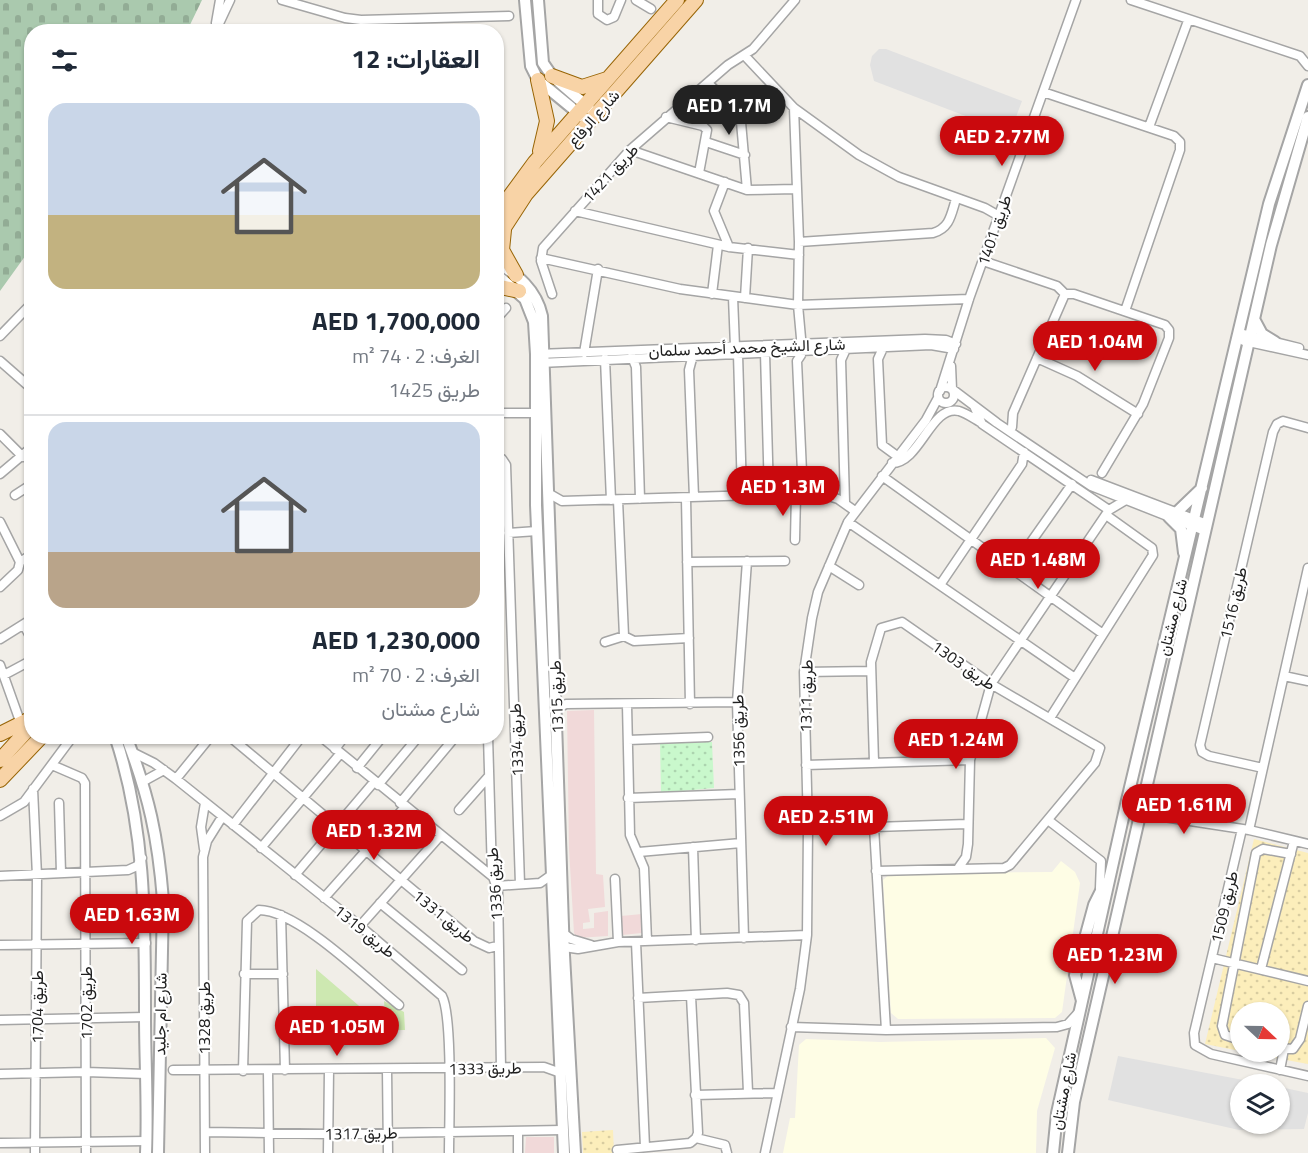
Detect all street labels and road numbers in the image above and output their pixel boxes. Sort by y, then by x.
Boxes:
street label: شارع الرفاع [561,84,625,152]
street label: طريق 1421 [576,138,644,208]
street label: طريق 1401 [971,191,1017,269]
street label: شارع الشيخ محمد أحمد سلمان [648,332,846,362]
street label: طريق 1516 [1213,565,1253,641]
street label: شارع مشتان [1151,576,1193,658]
street label: طريق 1303 [927,634,1001,696]
street label: طريق 1311 [793,659,819,733]
street label: طريق 1315 [543,660,569,734]
street label: طريق 1356 [725,694,751,768]
street label: طريق 1334 [503,703,529,777]
street label: طريق 1336 [479,847,509,921]
street label: طريق 1509 [1204,869,1244,945]
street label: طريق 1331 [408,884,480,948]
street label: طريق 1319 [329,899,401,963]
street label: طريق 1702 [74,966,98,1040]
street label: طريق 1704 [25,970,49,1044]
street label: شارع ام جليد [147,973,173,1055]
street label: طريق 1328 [192,981,216,1055]
street label: شارع مشتان [1044,1050,1082,1132]
street label: طريق 1333 [448,1055,522,1081]
street label: طريق 1317 [324,1120,398,1146]

